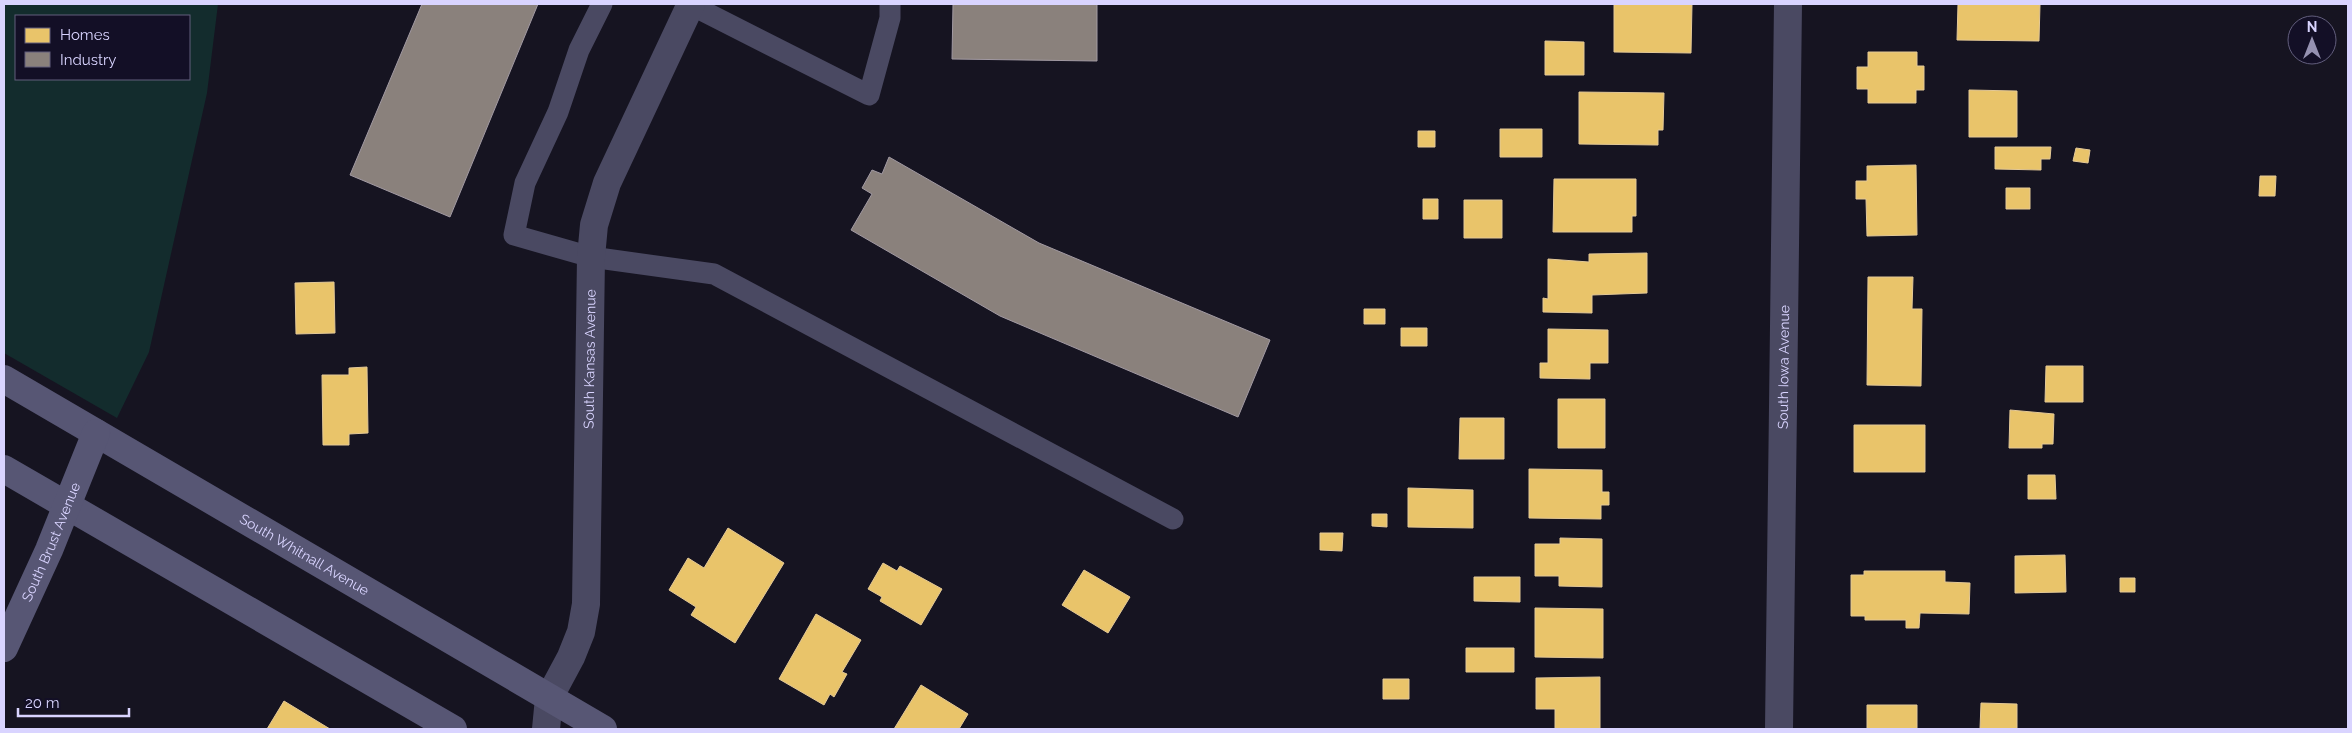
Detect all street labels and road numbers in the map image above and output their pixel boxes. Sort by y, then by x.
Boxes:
street label: South Kansas Avenue [581,289,599,429]
street label: South Iowa Avenue [1775,305,1792,429]
street label: South Brust Avenue [18,480,83,604]
street label: South Whitnall Avenue [237,511,372,599]

